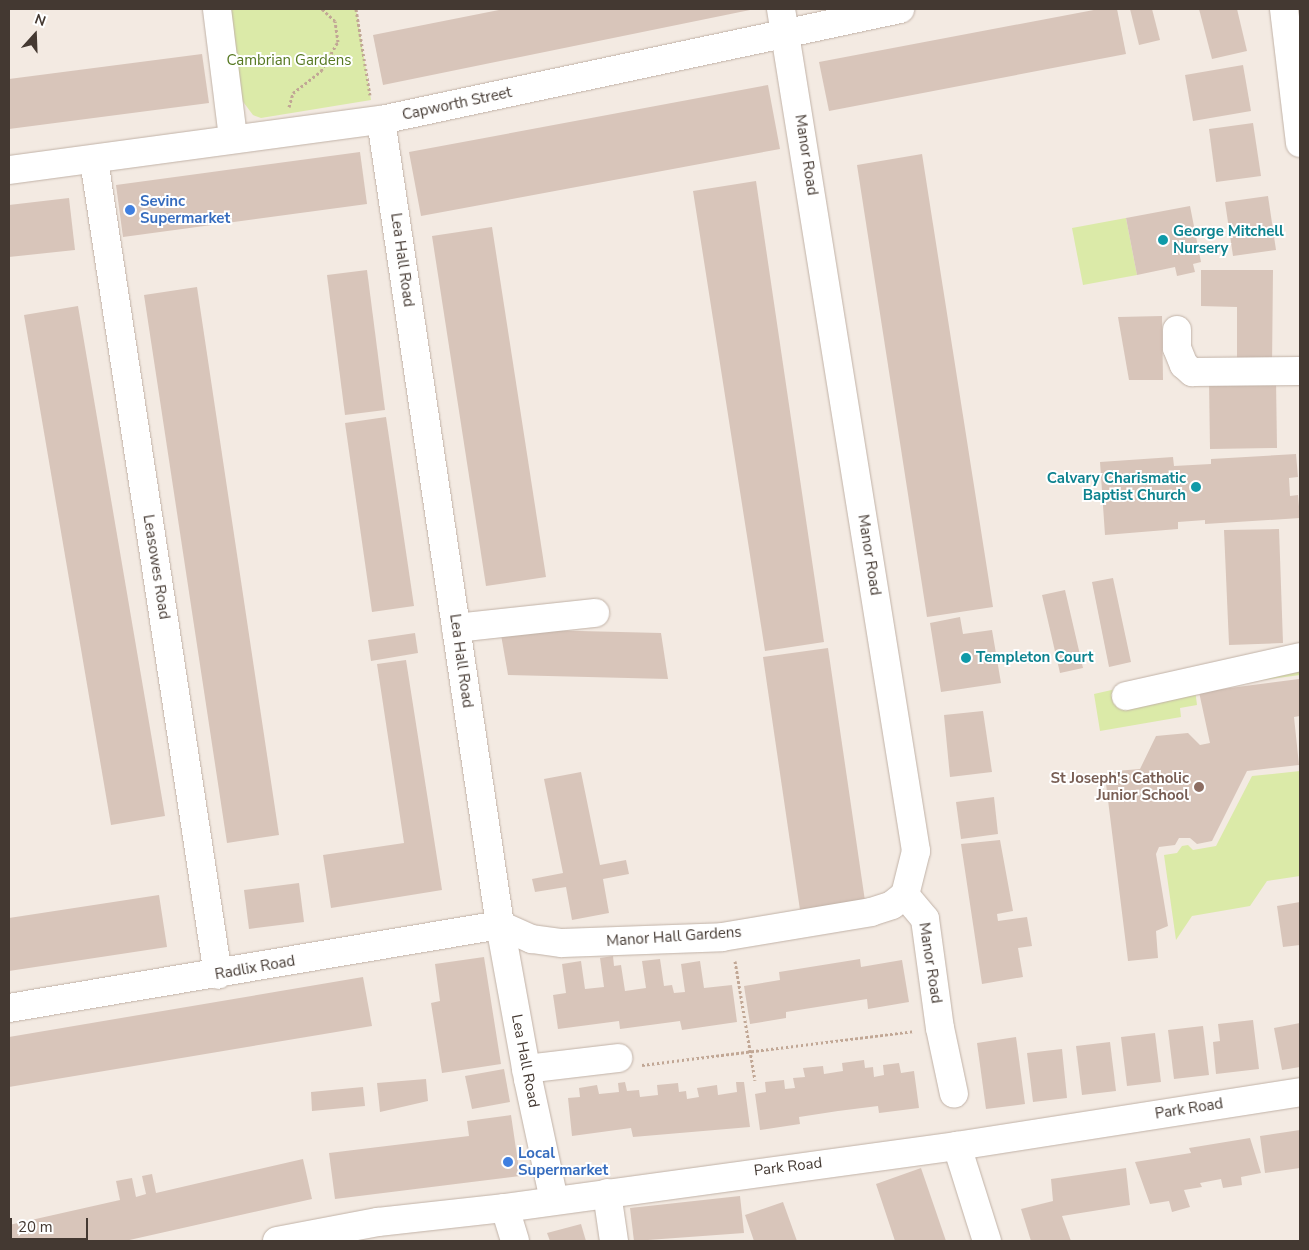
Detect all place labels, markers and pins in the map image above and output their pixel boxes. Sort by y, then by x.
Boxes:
place label: Sevinc Supermarket [140,192,230,227]
marker: Sevinc Supermarket [124,204,136,216]
place label: George Mitchell Nursery [1173,222,1284,257]
marker: George Mitchell Nursery [1157,234,1169,246]
place label: Calvary Charismatic Baptist Church [1047,469,1186,504]
marker: Calvary Charismatic Baptist Church [1190,481,1202,493]
place label: Templeton Court [976,649,1093,667]
marker: Templeton Court [960,652,972,664]
place label: St Joseph's Catholic Junior School [1051,769,1189,804]
marker: St Joseph's Catholic Junior School [1193,781,1205,793]
place label: Local Supermarket [518,1144,608,1179]
marker: Local Supermarket [502,1156,514,1168]

